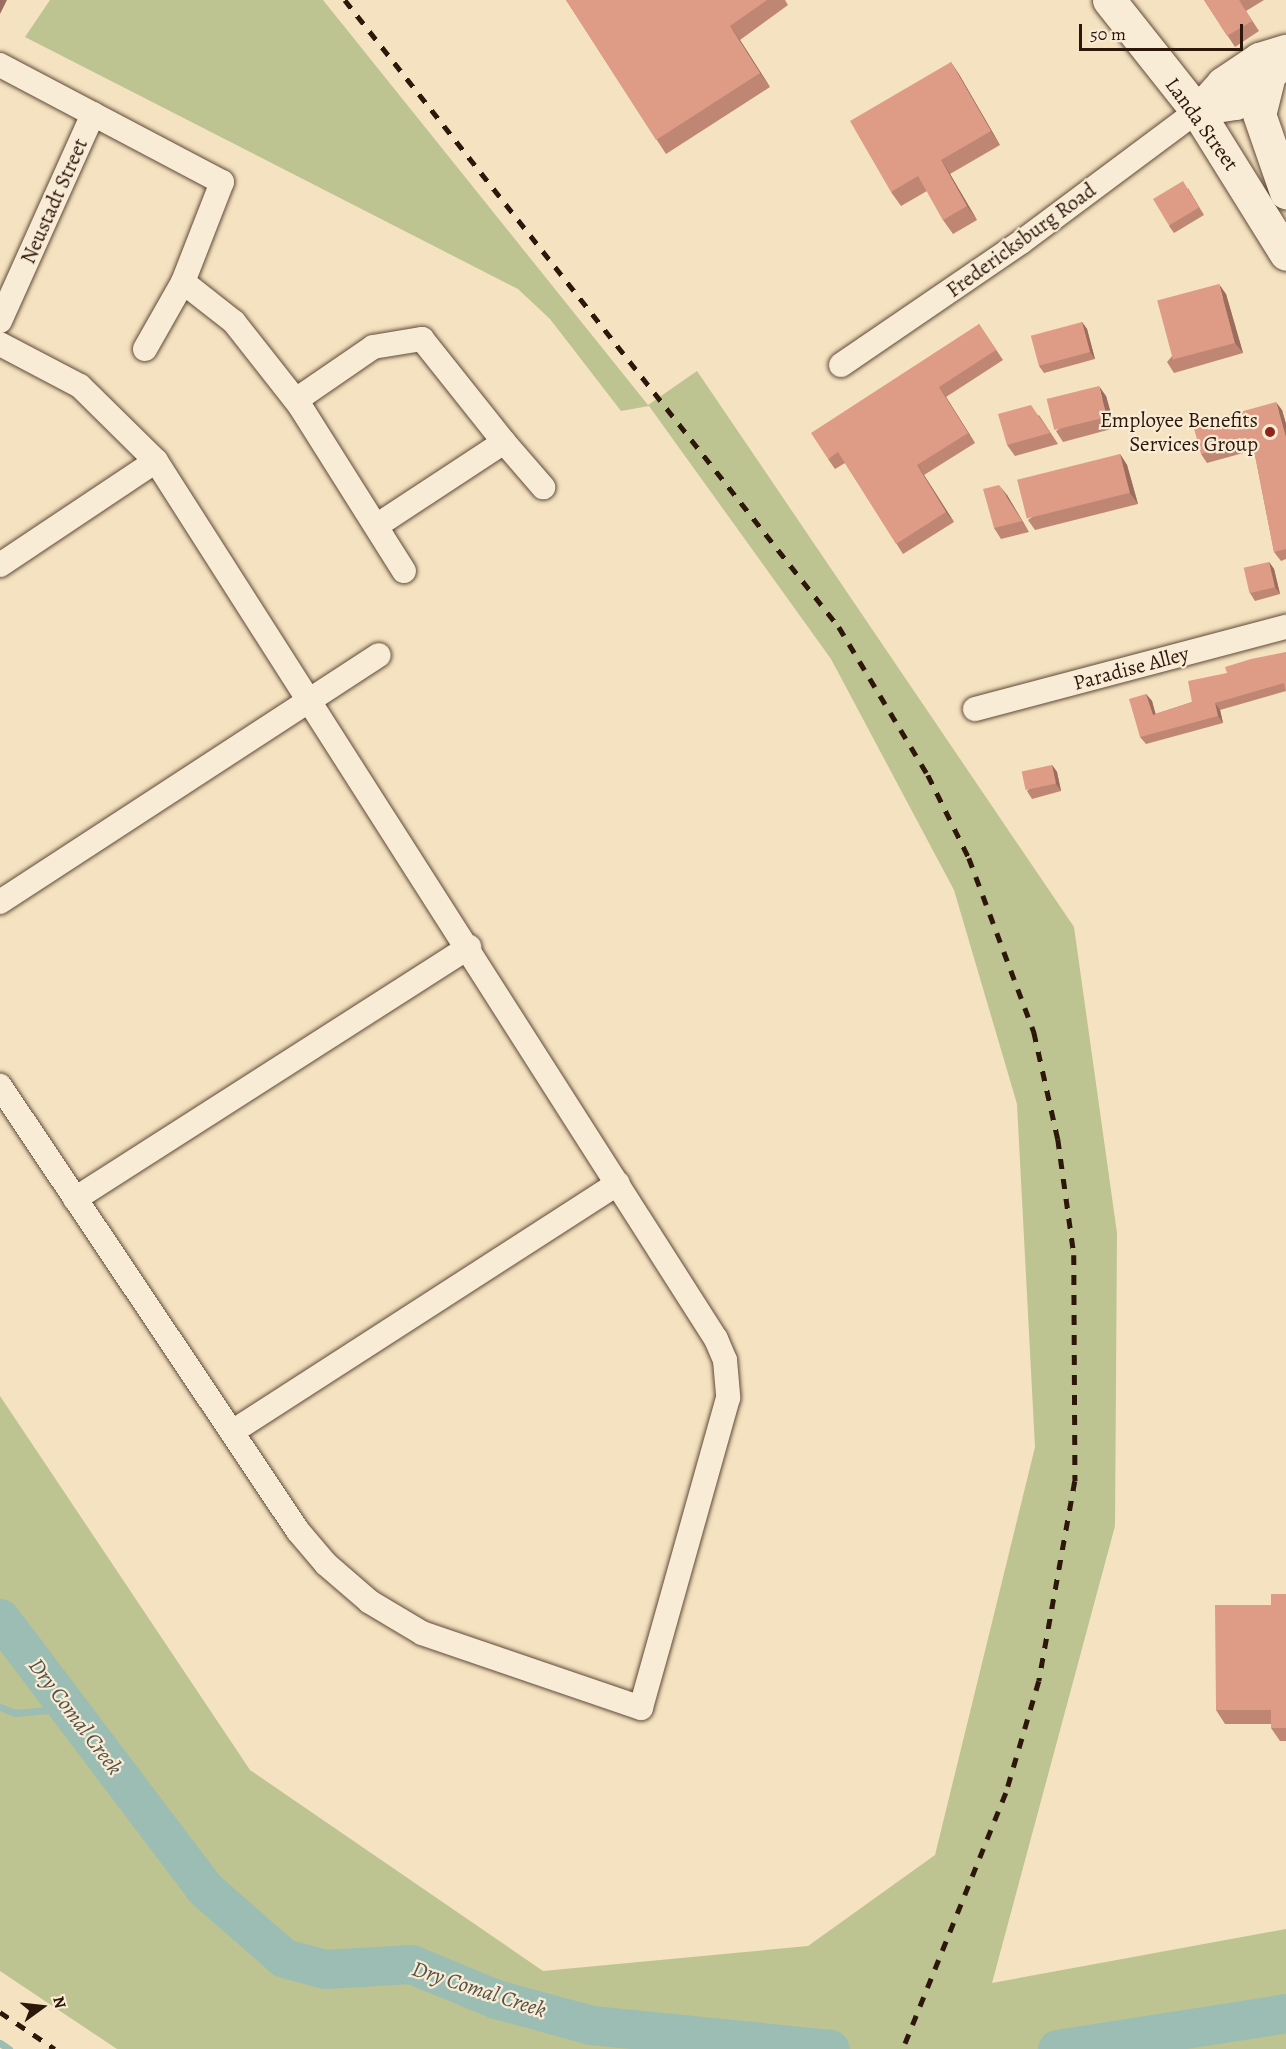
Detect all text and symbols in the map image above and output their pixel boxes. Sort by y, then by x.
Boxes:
scale bar [1082,12,1246,50]
text: 50 m [1090,22,1126,46]
street label: Landa Street [1160,73,1244,175]
street label: Neustadt Street [15,134,93,268]
street label: Fredericksburg Road [941,177,1101,303]
place label: Employee Benefits Services Group [1100,407,1258,457]
marker: Employee Benefits Services Group [1263,425,1277,439]
street label: Paradise Alley [1070,640,1192,696]
water label: Dry Comal Creek [23,1653,127,1781]
water label: Dry Comal Creek [409,1956,549,2024]
north arrow [12,1977,72,2037]
text: N [47,1994,72,2011]

